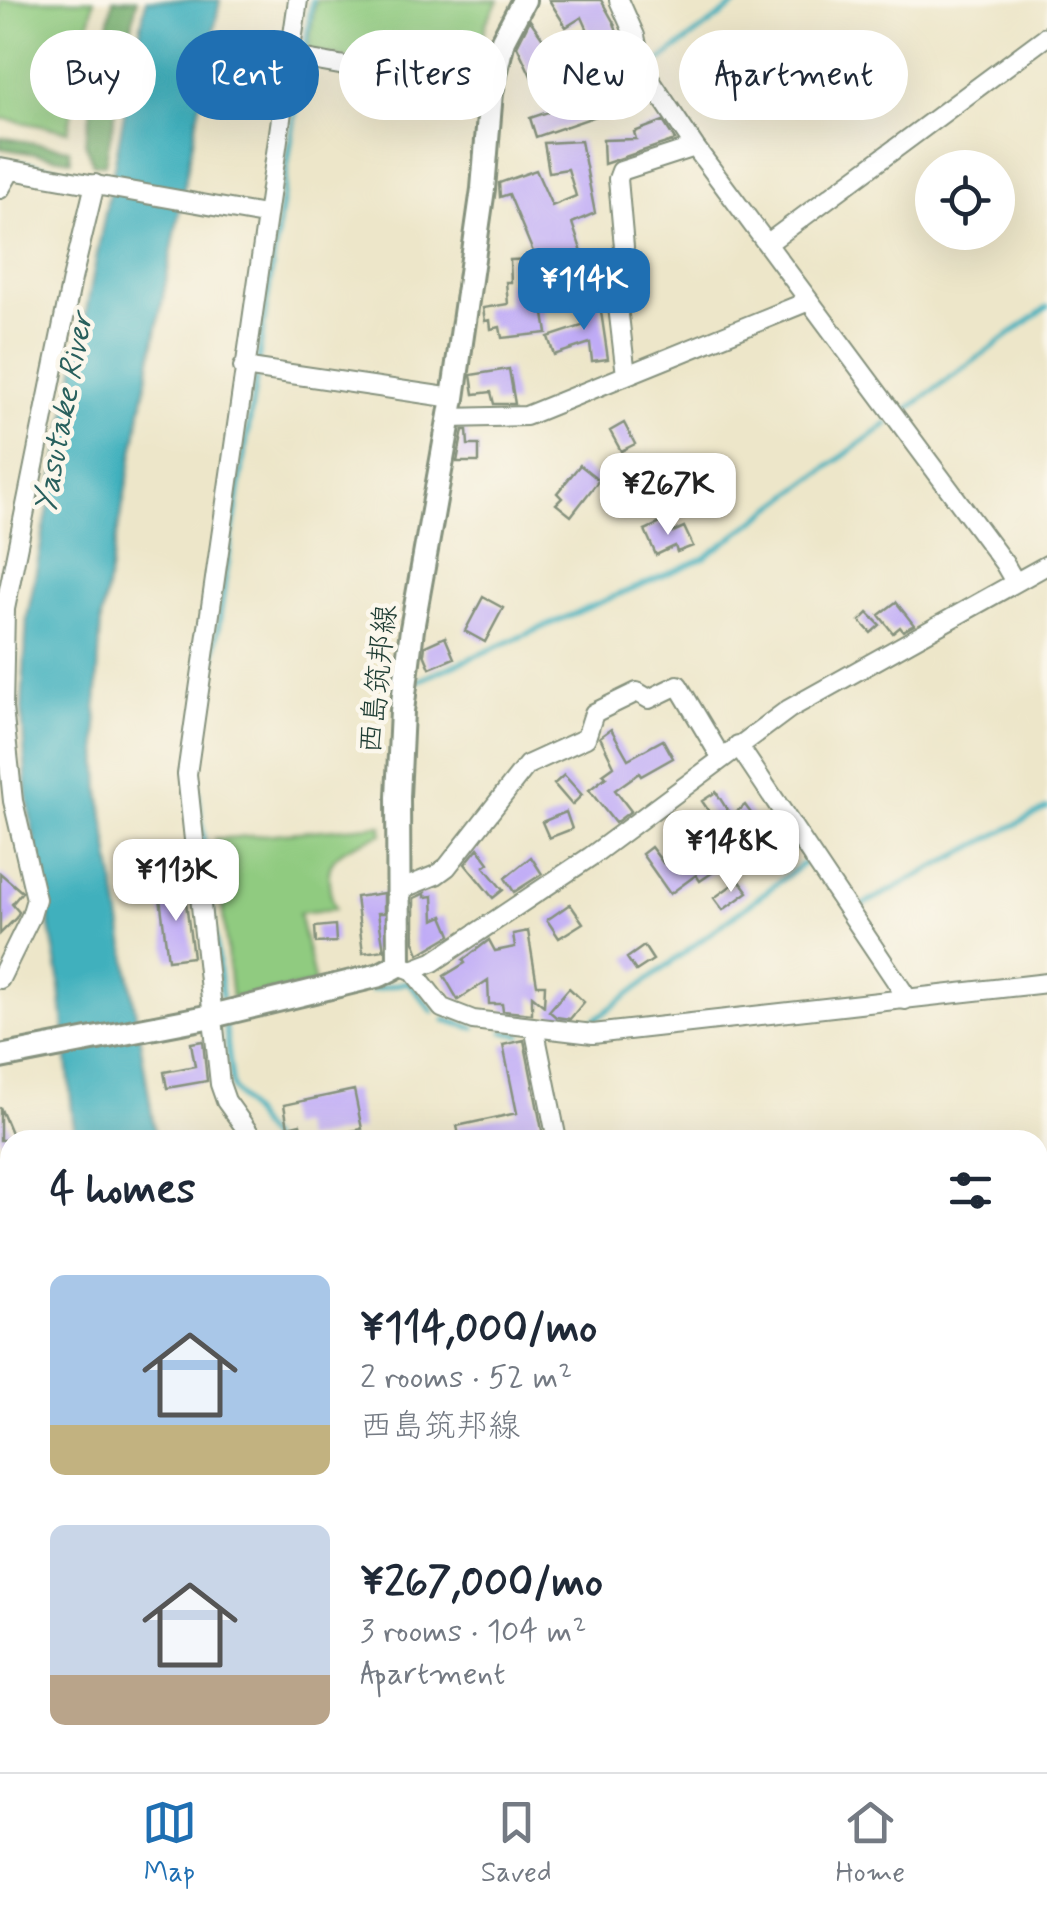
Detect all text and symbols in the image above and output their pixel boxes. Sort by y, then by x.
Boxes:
chip: Buy [30,30,156,120]
chip: Rent [176,30,319,120]
chip: Filters [339,30,507,120]
chip: New [527,30,659,120]
chip: Apartment [679,30,908,120]
map controls [915,150,1015,250]
button: locate [915,150,1015,250]
pin: ¥114K [514,248,654,333]
text: ¥114K [540,259,628,301]
water label: Yasutake River [24,306,105,517]
pin: ¥267K [598,453,738,538]
text: ¥267K [622,464,714,506]
street label: 西島筑邦線 [352,602,406,756]
pin: ¥148K [661,810,801,895]
text: ¥148K [685,821,777,863]
pin: ¥113K [106,839,246,924]
text: ¥113K [135,850,217,892]
text: 4 homes [50,1163,196,1218]
icon: filters [943,1163,998,1218]
text: ¥114,000/mo [360,1302,597,1357]
icon: home [130,1315,250,1435]
text: 2 rooms · 52 m² [360,1357,572,1399]
text: 西島筑邦線 [360,1406,520,1448]
text: ¥267,000/mo [360,1556,603,1611]
icon: home [130,1565,250,1685]
text: 3 rooms · 104 m² [360,1611,586,1653]
text: Apartment [360,1653,505,1695]
tab: Map [142,1795,197,1892]
tab: Saved [481,1795,552,1892]
tab: Home [835,1795,905,1892]

